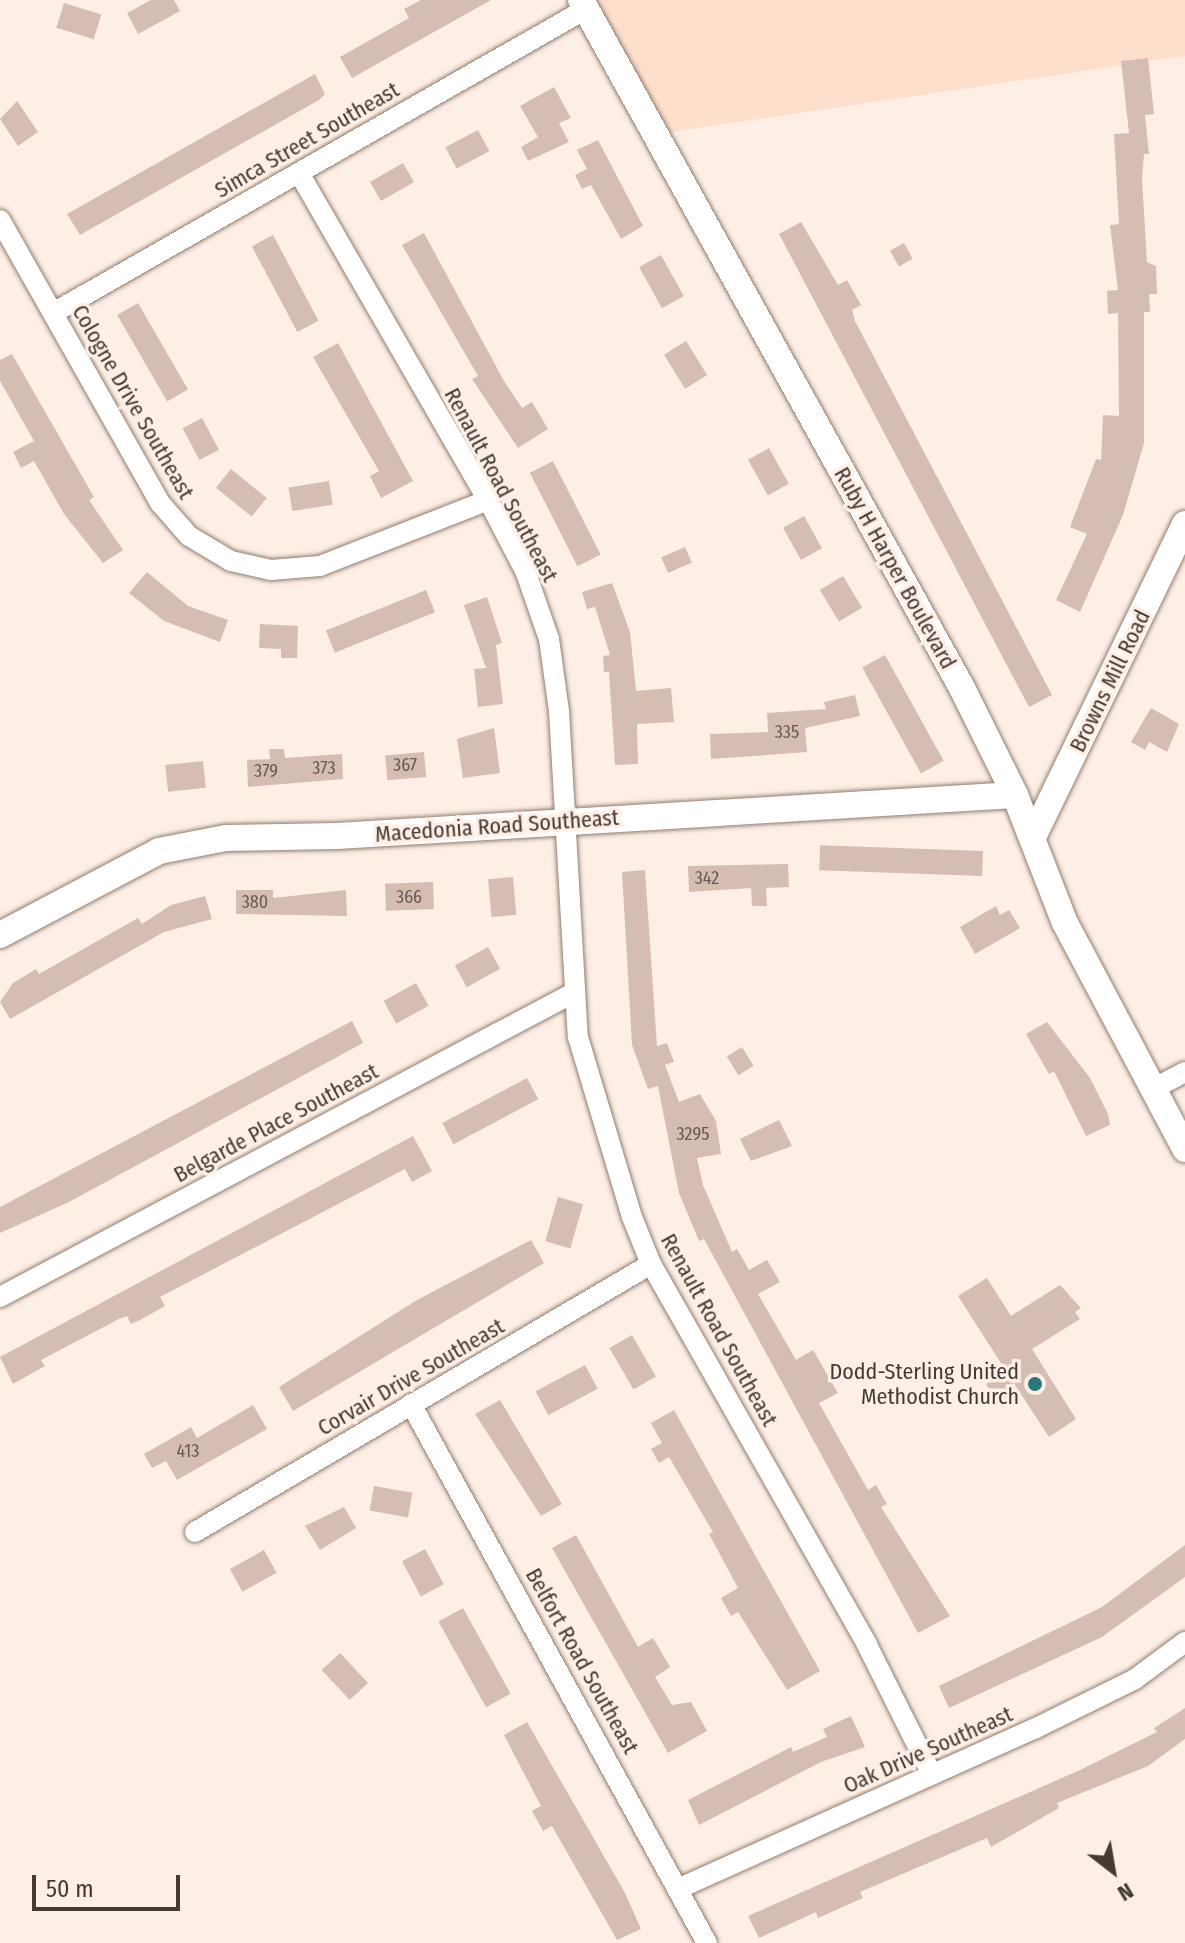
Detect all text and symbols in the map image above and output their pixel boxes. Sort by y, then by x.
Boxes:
street label: Simca Street Southeast [210,76,404,204]
street label: Cologne Drive Southeast [67,300,199,504]
street label: Renault Road Southeast [439,383,563,587]
street label: Ruby H Harper Boulevard [829,463,961,673]
street label: Browns Mill Road [1064,606,1156,756]
house number: 335 [775,721,799,743]
house number: 367 [393,754,417,776]
house number: 373 [312,757,336,779]
house number: 379 [254,760,278,782]
street label: Macedonia Road Southeast [374,804,620,848]
house number: 342 [695,867,719,889]
house number: 366 [396,886,422,908]
house number: 380 [242,891,268,913]
street label: Belgarde Place Southeast [169,1058,383,1188]
house number: 3295 [677,1123,709,1145]
street label: Renault Road Southeast [655,1229,783,1431]
street label: Corvair Drive Southeast [313,1313,509,1441]
place label: Dodd-Sterling United Methodist Church [829,1358,1019,1410]
marker: Dodd-Sterling United Methodist Church [1026,1375,1044,1393]
house number: 413 [177,1440,199,1462]
street label: Belfort Road Southeast [520,1564,644,1758]
street label: Oak Drive Southeast [839,1701,1017,1799]
north arrow [1073,1831,1153,1911]
scale bar [36,1859,184,1909]
text: 50 m [46,1875,94,1903]
text: N [1113,1877,1138,1907]

